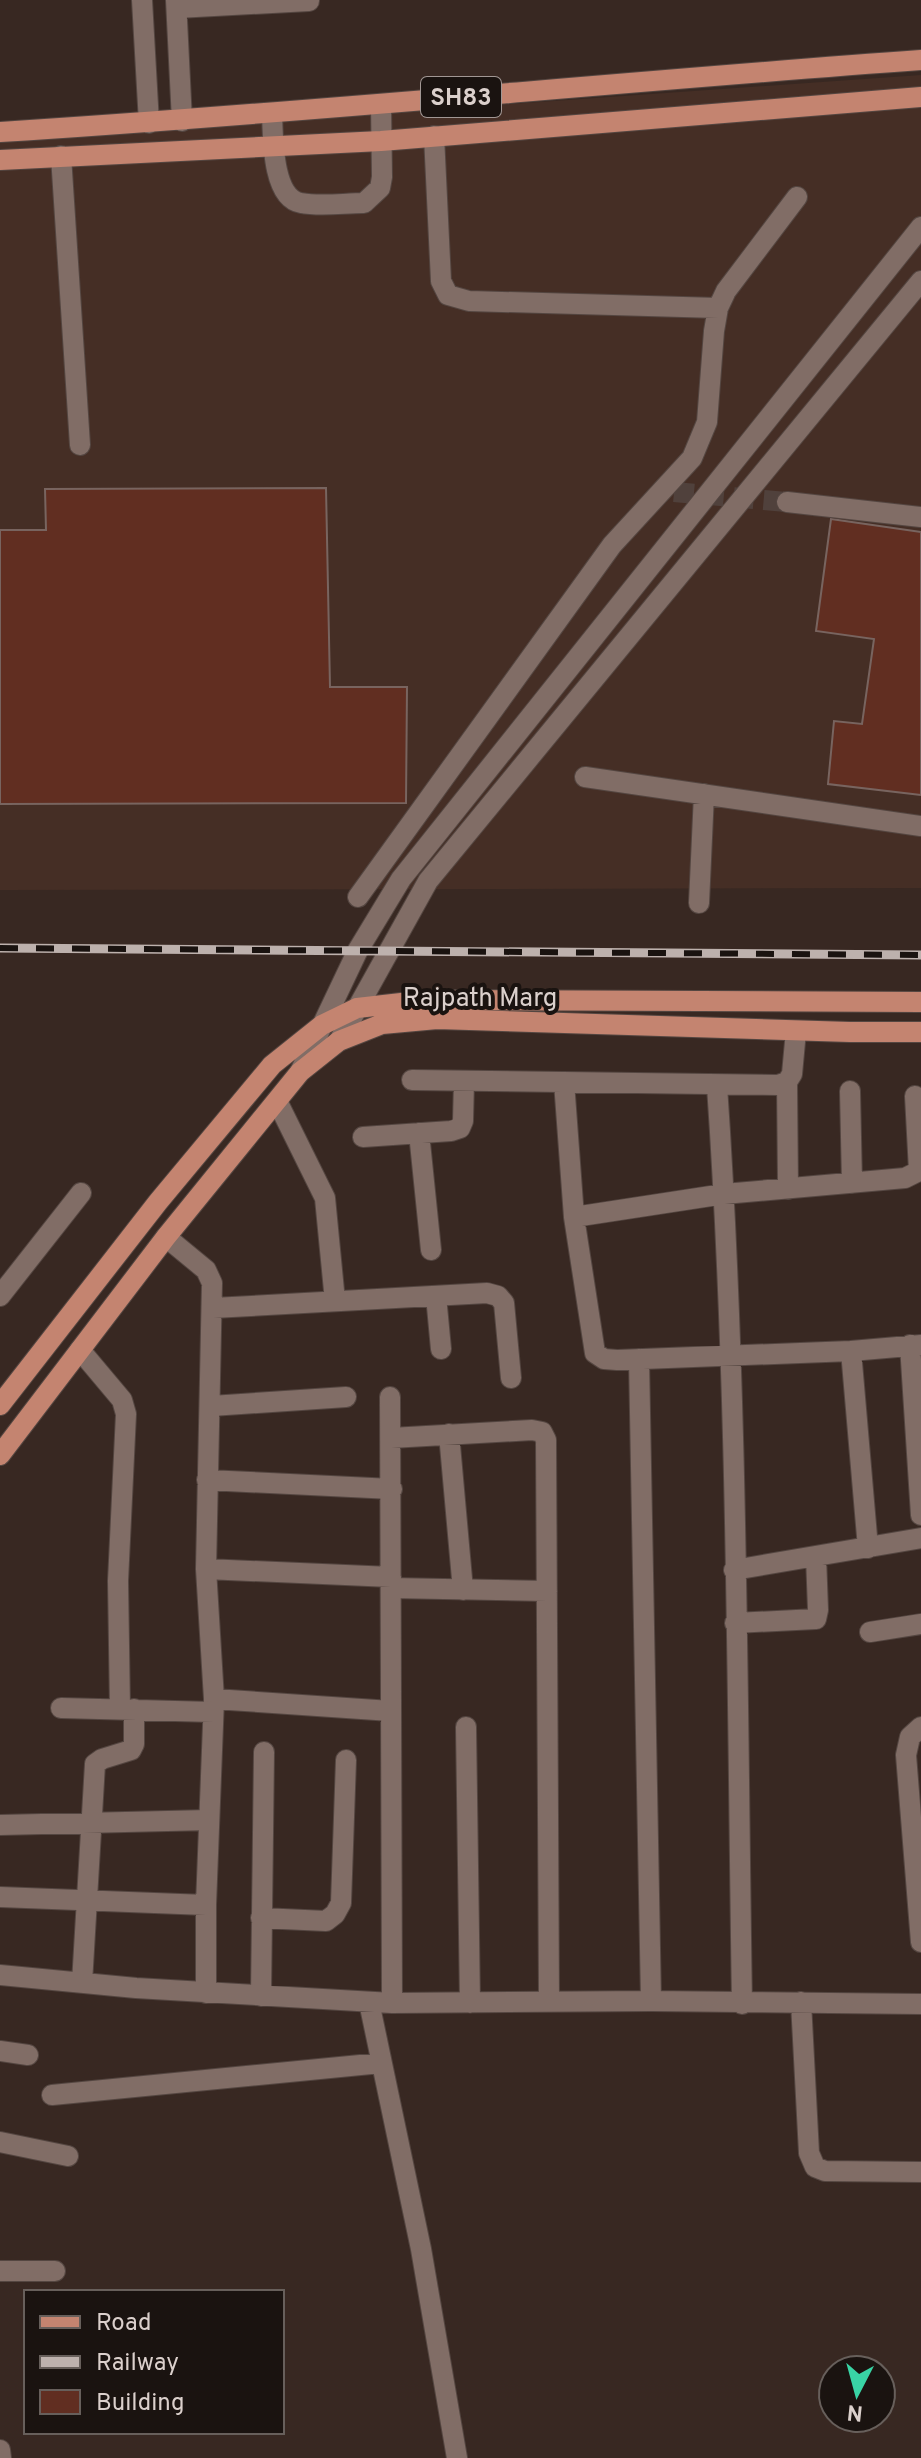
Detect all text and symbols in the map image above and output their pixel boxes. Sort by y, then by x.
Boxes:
road number: SH83 [421,77,501,117]
street label: Rajpath Marg [403,983,557,1016]
legend [24,2290,284,2434]
text: Road [96,2309,152,2339]
text: Railway [96,2349,179,2379]
north arrow [817,2354,897,2434]
text: Building [96,2389,185,2419]
text: N [846,2397,864,2426]

